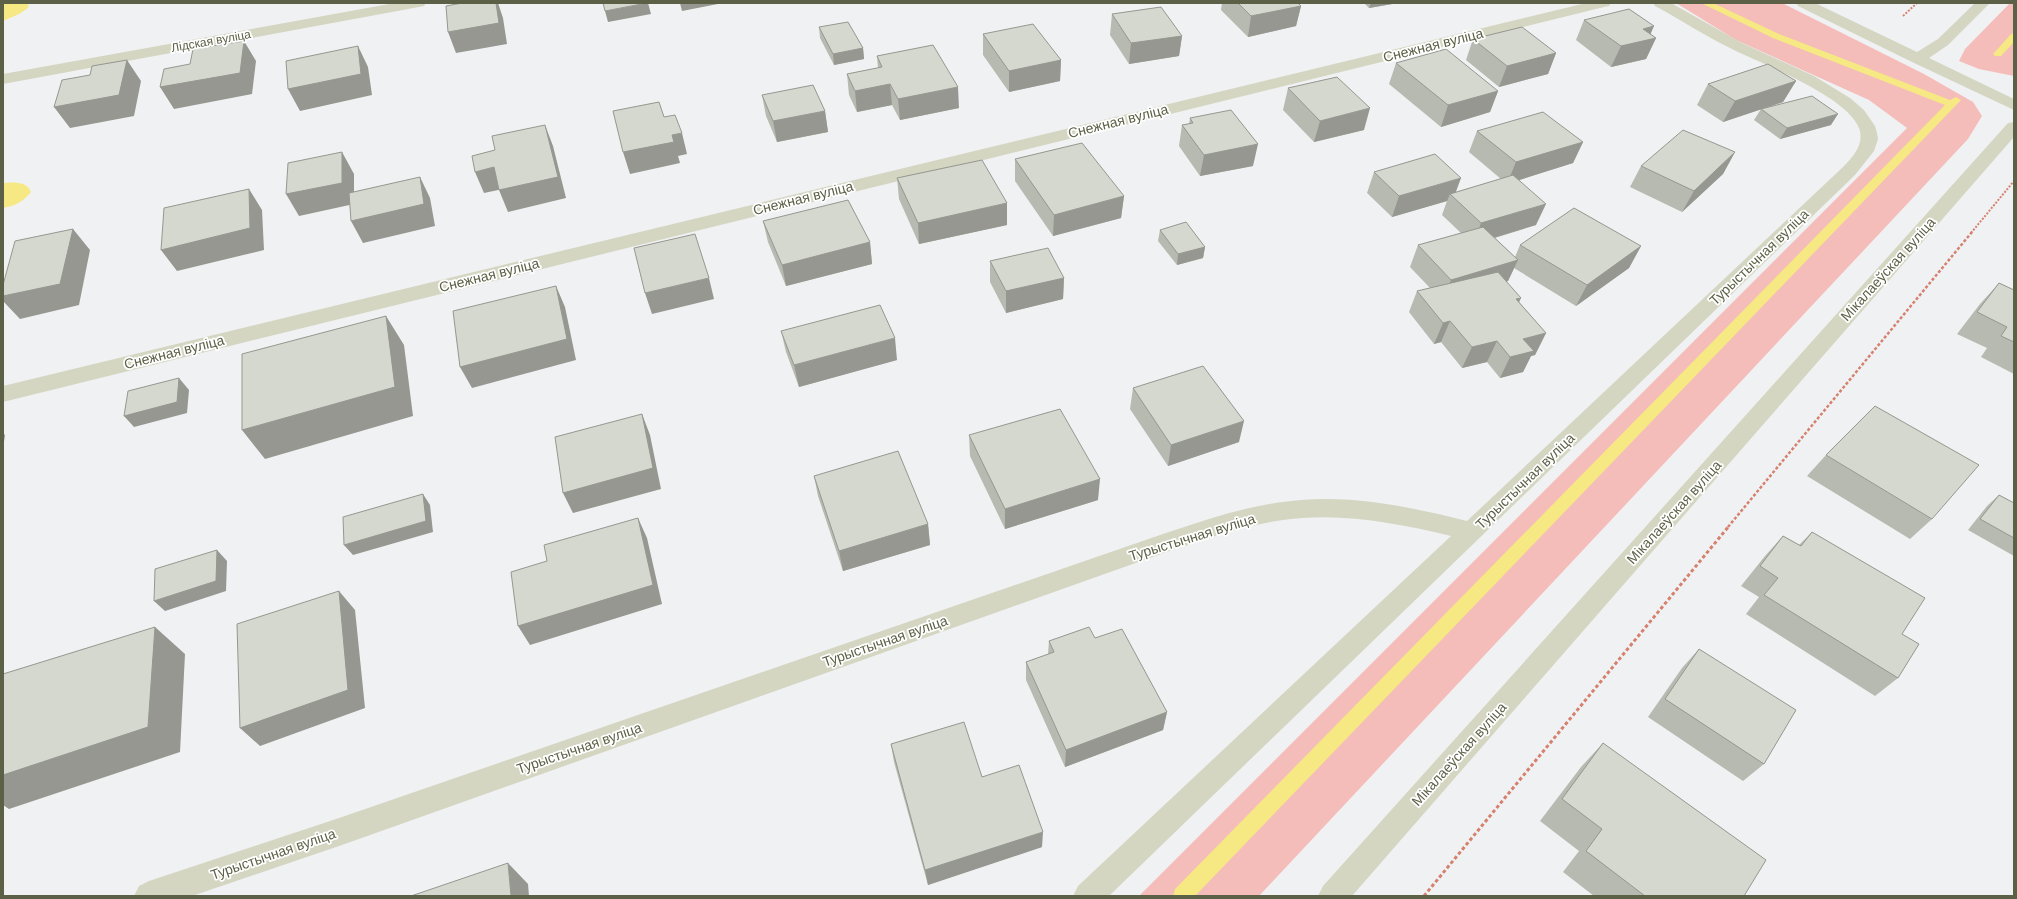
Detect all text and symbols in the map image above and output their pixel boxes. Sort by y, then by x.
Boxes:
street label: Снежная вуліца [1381,25,1485,65]
street label: Лідская вуліца [170,27,252,55]
street label: Снежная вуліца [1066,101,1170,141]
street label: Снежная вуліца [751,178,855,218]
street label: Турыстычная вуліца [1706,206,1812,308]
street label: Мікалаеўская вуліца [1837,214,1939,324]
street label: Снежная вуліца [437,255,541,295]
street label: Снежная вуліца [122,332,226,372]
street label: Турыстычная вуліца [1472,430,1578,532]
street label: Мікалаеўская вуліца [1623,457,1725,567]
street label: Турыстычная вуліца [1127,510,1257,564]
street label: Турыстычная вуліца [820,612,950,670]
street label: Мікалаеўская вуліца [1408,699,1510,809]
street label: Турыстычная вуліца [514,719,644,777]
street label: Турыстычная вуліца [208,825,338,883]

